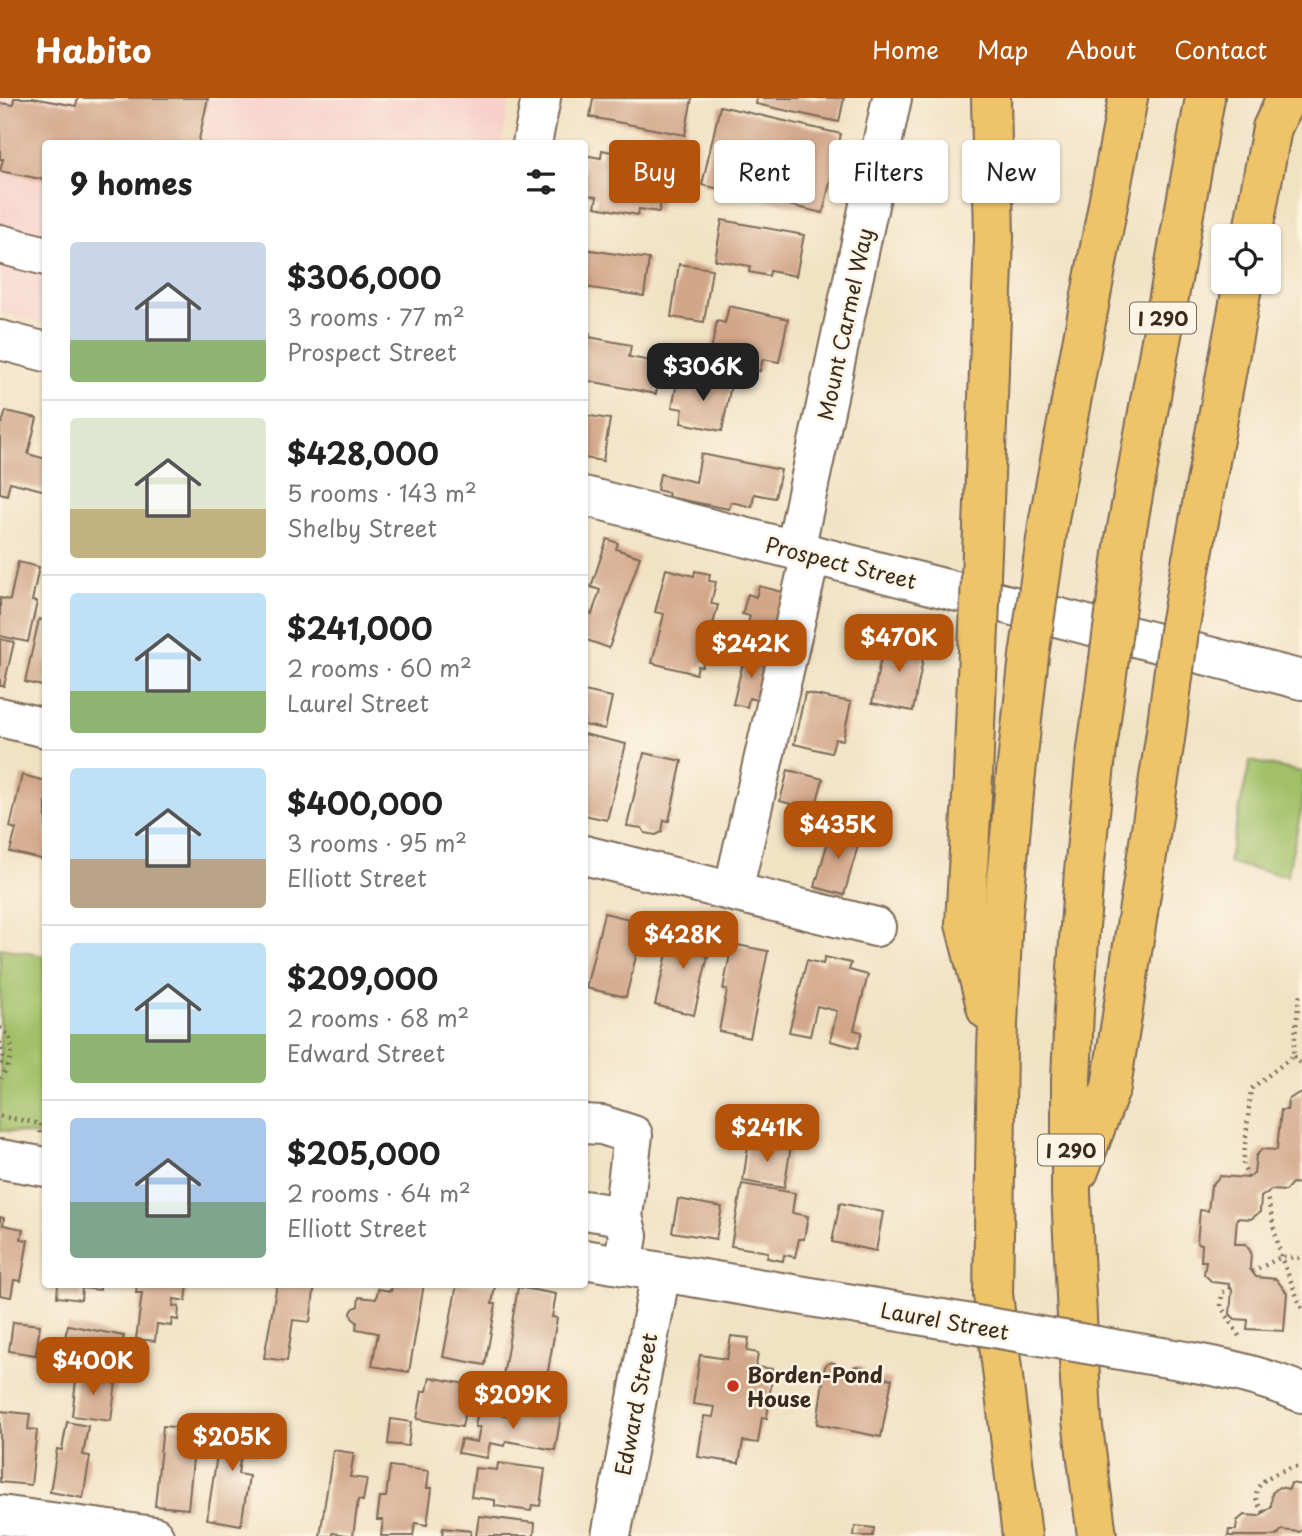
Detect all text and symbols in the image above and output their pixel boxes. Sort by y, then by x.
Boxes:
text: Habito [35,24,151,74]
text: Home [872,31,939,67]
text: Map [977,31,1028,67]
text: About [1066,31,1136,67]
text: Contact [1174,31,1267,67]
chip: Buy [609,140,700,203]
chip: Rent [714,140,815,203]
chip: Filters [829,140,948,203]
chip: New [962,140,1060,203]
text: 9 homes [70,160,192,205]
icon: filters [522,163,560,201]
map controls [1211,224,1281,294]
button: locate [1211,224,1281,294]
street label: Mount Carmel Way [808,225,880,423]
text: $306,000 [287,254,441,299]
icon: home [126,270,210,354]
text: 3 rooms · 77 m² [287,299,465,334]
road number: I 290 [1130,302,1196,333]
text: Prospect Street [287,334,457,369]
pin: $306K [654,344,752,403]
text: $306K [663,348,743,383]
text: $428,000 [287,430,439,475]
icon: home [126,446,210,530]
text: 5 rooms · 143 m² [287,475,477,510]
text: Shelby Street [287,510,437,545]
street label: Prospect Street [762,528,920,596]
text: $241,000 [287,605,433,650]
pin: $470K [850,614,948,674]
text: $470K [860,619,938,654]
pin: $242K [702,620,800,680]
icon: home [126,621,210,705]
text: $242K [712,625,790,660]
text: 2 rooms · 60 m² [287,650,472,685]
text: Laurel Street [287,685,429,720]
text: $400,000 [287,780,443,825]
icon: home [126,796,210,880]
pin: $435K [789,802,887,861]
text: $435K [800,806,876,841]
text: 3 rooms · 95 m² [287,825,467,860]
text: Elliott Street [287,860,427,895]
pin: $428K [634,912,732,971]
text: $428K [644,916,722,951]
text: $209,000 [287,955,438,1000]
icon: home [126,971,210,1055]
text: 2 rooms · 68 m² [287,1000,469,1035]
text: Edward Street [287,1035,445,1070]
pin: $241K [718,1104,816,1164]
text: $241K [731,1109,803,1144]
text: $205,000 [287,1130,441,1175]
road number: I 290 [1038,1134,1104,1166]
icon: home [126,1146,210,1230]
text: 2 rooms · 64 m² [287,1175,471,1210]
text: Elliott Street [287,1210,427,1245]
street label: Laurel Street [878,1293,1012,1347]
street label: Edward Street [606,1330,664,1478]
pin: $400K [44,1338,142,1397]
text: $400K [52,1342,134,1377]
place label: Borden-Pond House [747,1358,883,1414]
pin: $209K [464,1372,562,1431]
text: $209K [474,1376,552,1411]
marker: Borden-Pond House [725,1378,741,1394]
pin: $205K [183,1414,281,1473]
text: $205K [193,1418,271,1453]

